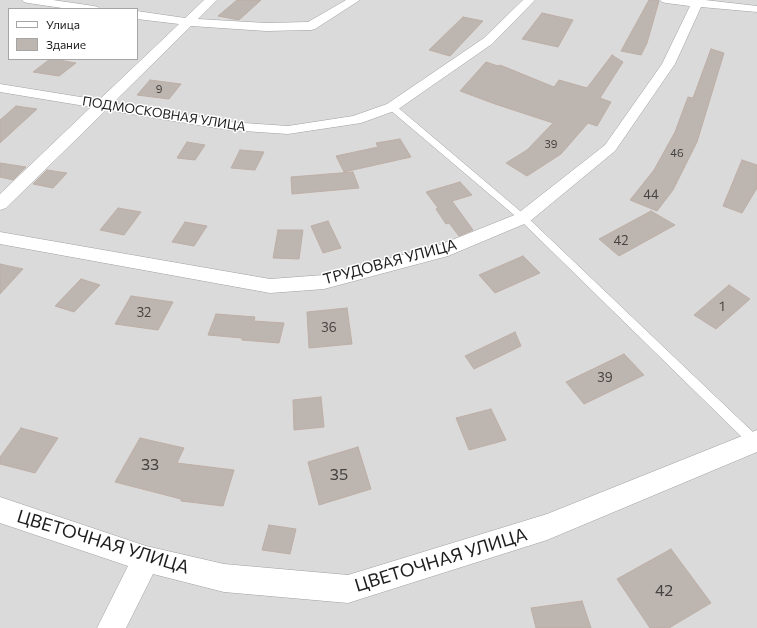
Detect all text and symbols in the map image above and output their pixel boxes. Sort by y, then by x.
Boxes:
legend [8,8,138,60]
text: Улица [46,17,80,31]
text: Здание [46,37,86,51]
house number: 9 [156,82,162,96]
street label: ПОДМОСКОВНАЯ УЛИЦА [81,93,247,135]
house number: 39 [545,137,557,151]
house number: 46 [670,146,684,160]
house number: 44 [643,187,659,203]
house number: 42 [614,233,628,249]
street label: ТРУДОВАЯ УЛИЦА [321,236,459,288]
house number: 1 [719,299,725,315]
house number: 32 [137,305,151,321]
house number: 36 [321,320,337,336]
house number: 39 [597,370,613,386]
house number: 33 [141,455,159,475]
house number: 35 [330,465,348,485]
street label: ЦВЕТОЧНАЯ УЛИЦА [14,505,192,579]
street label: ЦВЕТОЧНАЯ УЛИЦА [352,523,530,597]
house number: 42 [655,581,673,601]

